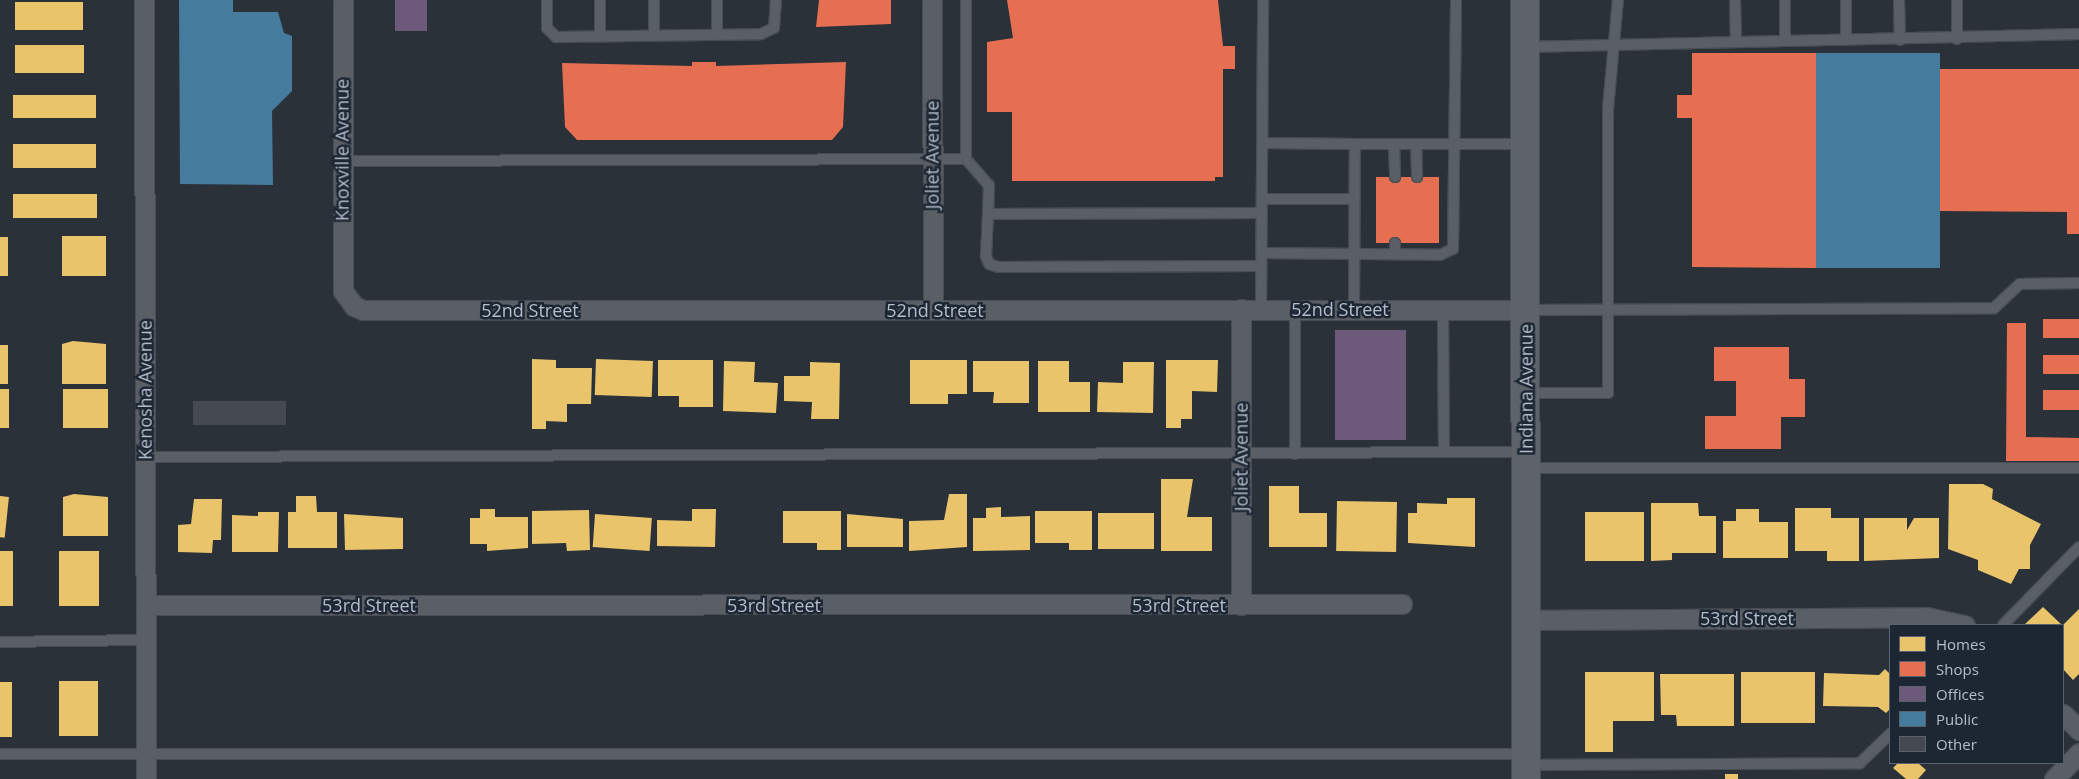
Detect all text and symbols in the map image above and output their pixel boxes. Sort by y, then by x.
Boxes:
street label: Knoxville Avenue [331,79,353,221]
street label: Joliet Avenue [921,101,943,209]
street label: 52nd Street [1291,298,1389,320]
street label: 52nd Street [481,299,579,321]
street label: 52nd Street [886,299,984,321]
street label: Kenosha Avenue [134,320,156,460]
street label: Indiana Avenue [1515,324,1537,454]
street label: Joliet Avenue [1230,403,1252,511]
street label: 53rd Street [322,594,416,616]
street label: 53rd Street [727,594,821,616]
street label: 53rd Street [1132,594,1226,616]
street label: 53rd Street [1700,607,1794,629]
legend [1889,624,2064,764]
text: Homes [1936,634,1986,654]
text: Shops [1936,659,1979,679]
text: Offices [1936,684,1984,704]
text: Public [1936,709,1978,729]
text: Other [1936,734,1977,754]

